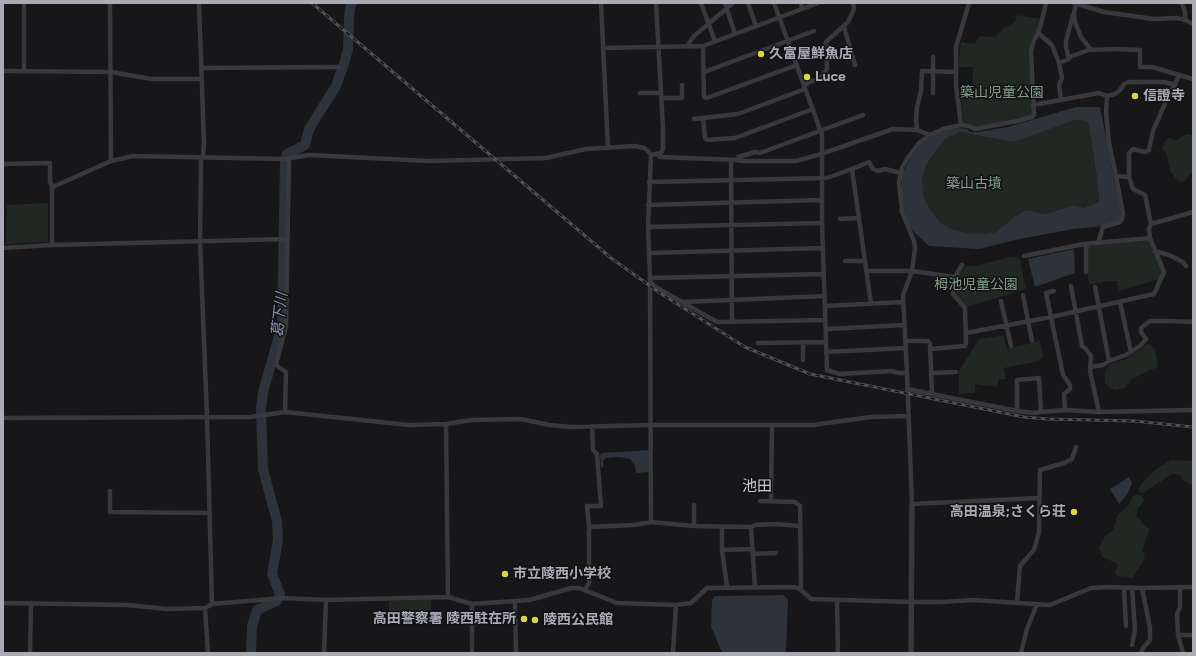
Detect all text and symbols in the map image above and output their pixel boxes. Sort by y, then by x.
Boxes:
place label: 久富屋鮮魚店 [769,46,853,62]
marker: 久富屋鮮魚店 [756,49,766,59]
place label: Luce [815,69,846,85]
marker: Luce [802,72,812,82]
park label: 築山児童公園 [960,85,1044,101]
place label: 信證寺 [1143,88,1185,104]
marker: 信證寺 [1130,91,1140,101]
park label: 築山古墳 [946,176,1002,192]
park label: 栂池児童公園 [934,277,1018,293]
water label: 葛下川 [269,292,291,338]
district label: 池田 [742,478,772,496]
place label: 高田温泉;さくら荘 [950,504,1066,520]
marker: 高田温泉;さくら荘 [1069,507,1079,517]
place label: 市立陵西小学校 [513,566,611,582]
marker: 市立陵西小学校 [500,569,510,579]
place label: 高田警察署 陵西駐在所 [373,611,516,627]
place label: 陵西公民館 [543,612,613,628]
marker: 高田警察署 陵西駐在所 [519,614,529,624]
marker: 陵西公民館 [530,615,540,625]

